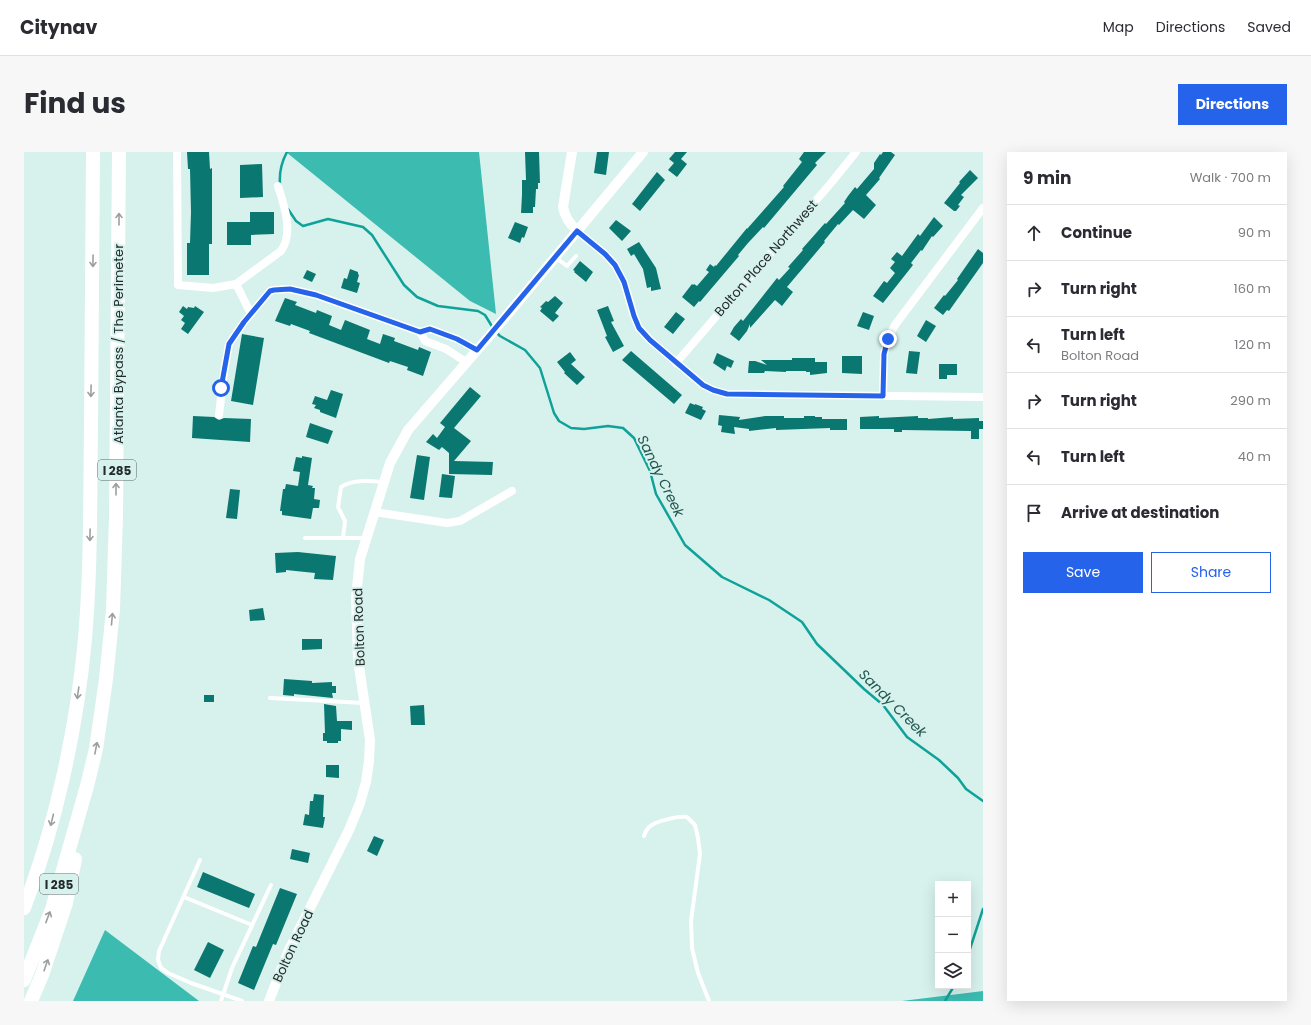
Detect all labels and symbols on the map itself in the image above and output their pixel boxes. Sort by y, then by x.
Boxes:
street label: Bolton Place Northwest [710,195,822,320]
one-way arrow [115,213,123,226]
street label: Atlanta Bypass / The Perimeter [109,244,128,444]
one-way arrow [89,254,96,267]
route end [879,330,897,348]
route start [212,379,230,397]
one-way arrow [87,384,95,397]
water label: Sandy Creek [633,432,690,521]
road number: I 285 [98,460,136,480]
one-way arrow [112,483,120,496]
one-way arrow [86,528,93,541]
street label: Bolton Road [348,588,370,666]
one-way arrow [108,613,116,626]
water label: Sandy Creek [855,665,932,742]
one-way arrow [74,686,82,699]
one-way arrow [92,742,100,755]
one-way arrow [48,813,56,826]
road number: I 285 [40,874,78,894]
street label: Bolton Road [268,907,318,985]
one-way arrow [45,912,53,924]
one-way arrow [42,959,50,971]

